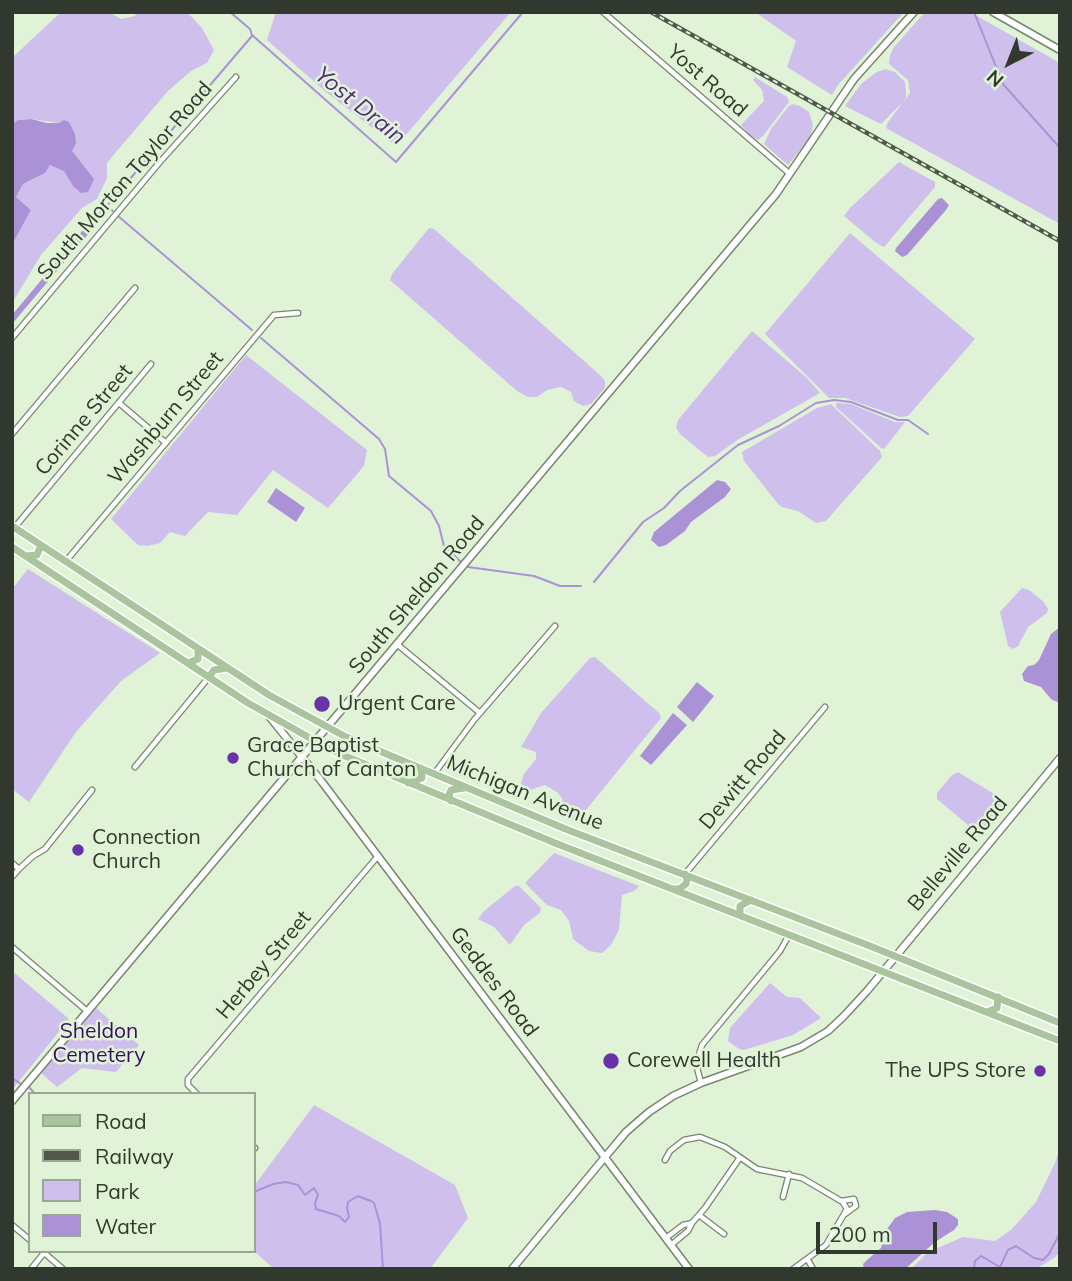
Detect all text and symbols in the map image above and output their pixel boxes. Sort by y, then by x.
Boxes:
north arrow [974,28,1044,98]
street label: Yost Road [662,39,752,123]
water label: Yost Drain [309,61,411,151]
text: N [982,65,1008,92]
street label: South Morton Taylor Road [32,77,218,285]
street label: Washburn Street [103,346,229,490]
street label: Corinne Street [30,359,138,481]
street label: South Sheldon Road [344,511,490,679]
place label: Urgent Care [338,691,456,717]
marker: Urgent Care [312,694,332,714]
street label: Dewitt Road [694,725,792,835]
place label: Grace Baptist Church of Canton [247,733,416,783]
marker: Grace Baptist Church of Canton [225,750,241,766]
street label: Michigan Avenue [443,750,607,836]
street label: Belleville Road [903,792,1013,916]
place label: Connection Church [92,825,201,875]
marker: Connection Church [70,842,86,858]
street label: Herbey Street [211,906,317,1024]
street label: Geddes Road [445,922,543,1042]
park label: Sheldon Cemetery [53,1019,145,1069]
place label: Corewell Health [627,1048,781,1074]
marker: Corewell Health [601,1051,621,1071]
place label: The UPS Store [885,1058,1026,1084]
marker: The UPS Store [1032,1063,1048,1079]
legend [28,1092,256,1253]
text: Road [95,1108,146,1134]
text: Railway [95,1143,174,1169]
text: Park [95,1178,139,1204]
scale bar [820,1208,941,1252]
text: Water [95,1213,156,1239]
text: 200 m [829,1221,891,1247]

